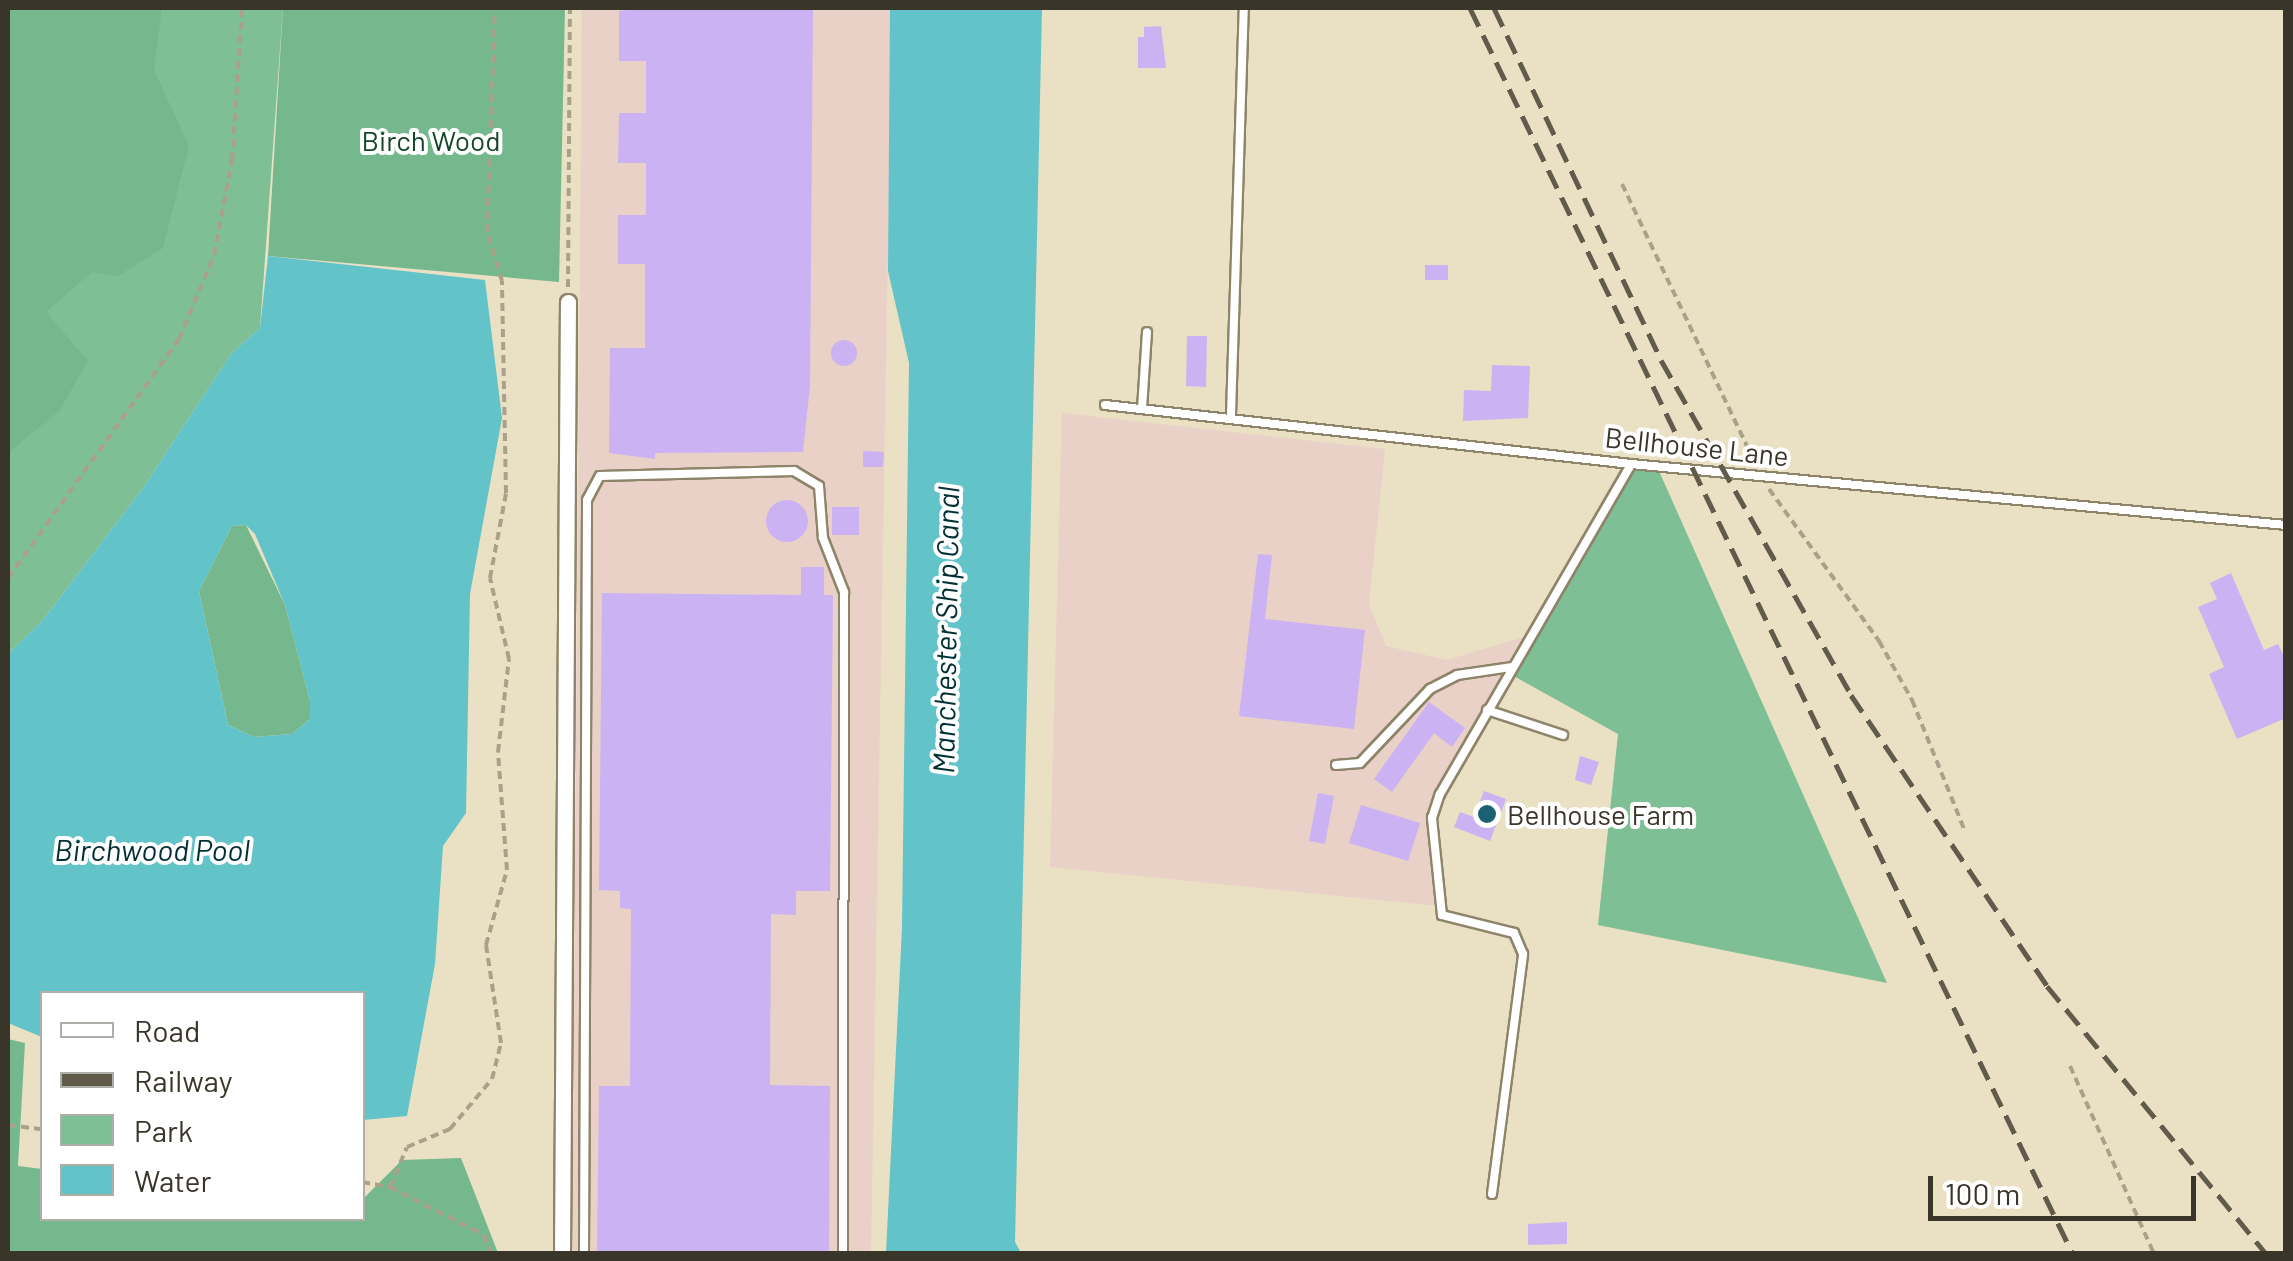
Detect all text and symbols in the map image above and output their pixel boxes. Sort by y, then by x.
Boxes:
park label: Birch Wood [361,123,501,157]
street label: Bellhouse Lane [1603,420,1791,472]
water label: Manchester Ship Canal [924,486,966,774]
place label: Bellhouse Farm [1507,797,1694,831]
marker: Bellhouse Farm [1476,803,1498,825]
water label: Birchwood Pool [54,831,250,867]
legend [40,991,365,1221]
text: Road [134,1012,200,1048]
text: Railway [134,1062,233,1098]
text: Park [134,1112,193,1148]
scale bar [1933,1156,2200,1218]
text: Water [134,1162,212,1198]
text: 100 m [1945,1175,2020,1211]

